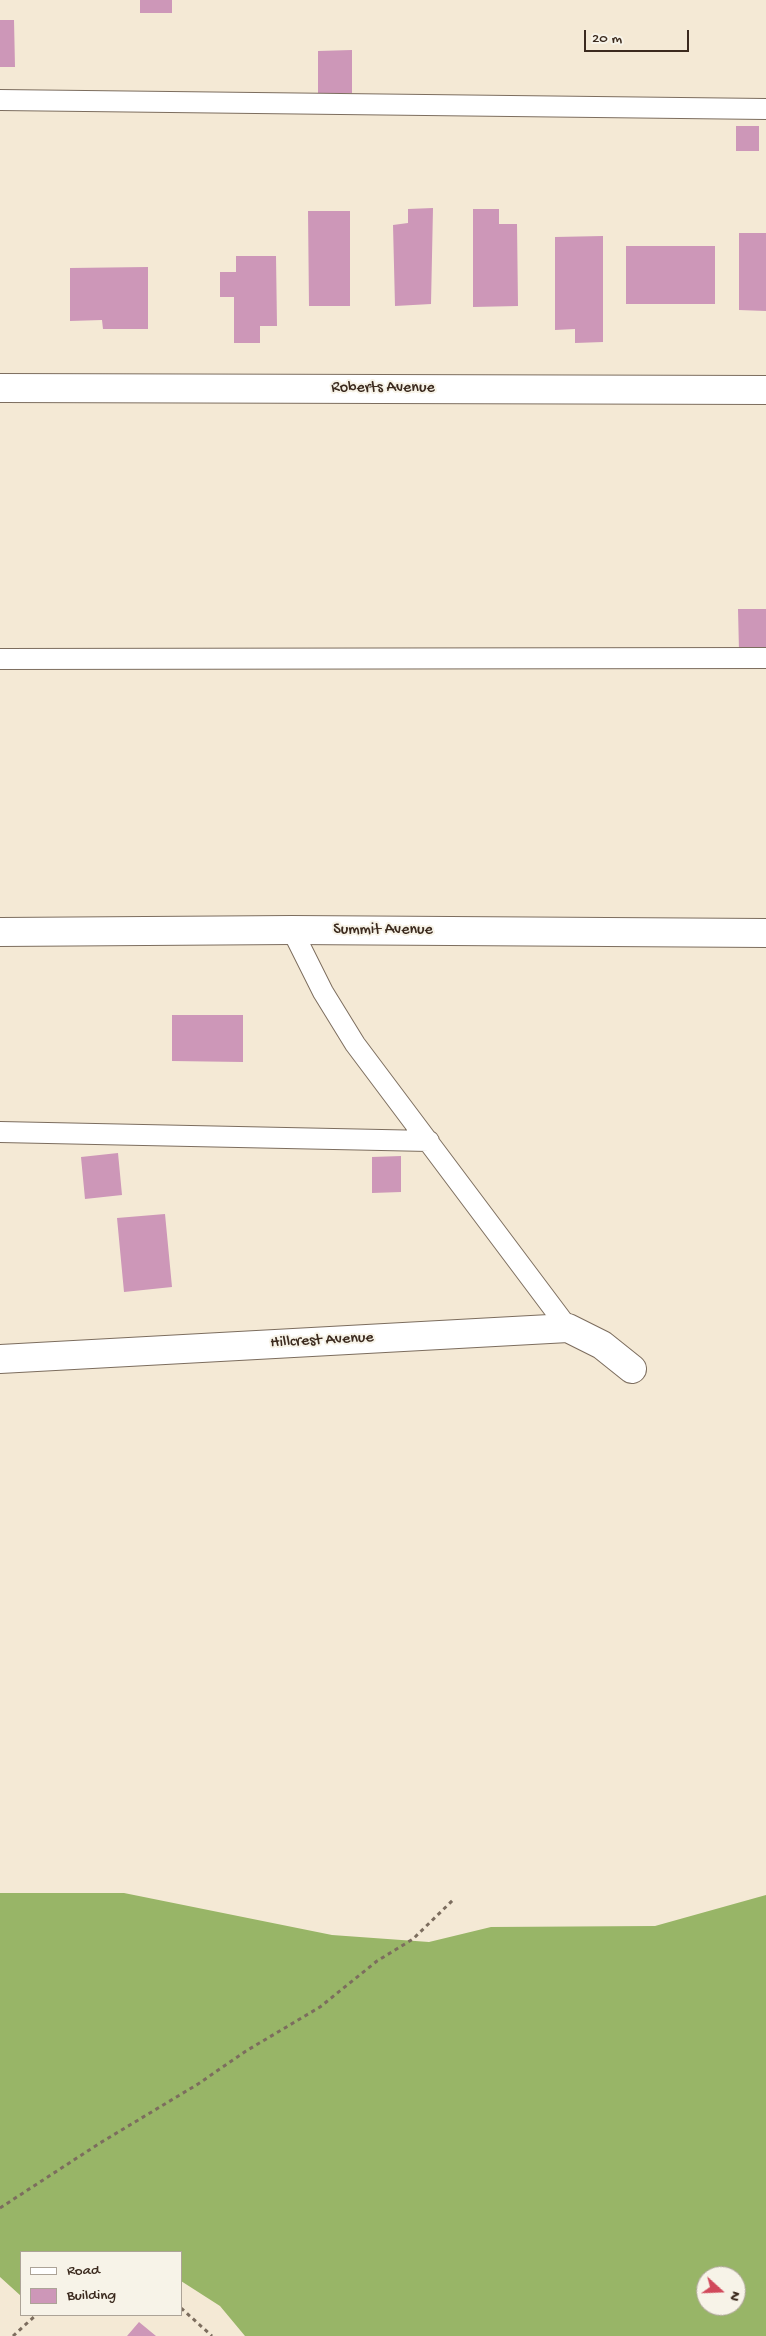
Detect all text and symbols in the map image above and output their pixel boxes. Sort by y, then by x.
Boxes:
scale bar [586,20,691,52]
text: 20 m [592,30,622,48]
street label: Roberts Avenue [331,379,435,399]
street label: Summit Avenue [333,921,433,941]
street label: Hillcrest Avenue [270,1329,374,1353]
legend [20,2251,182,2316]
text: Road [67,2262,100,2280]
north arrow [696,2266,746,2316]
text: Building [67,2287,116,2305]
text: N [725,2289,744,2303]

